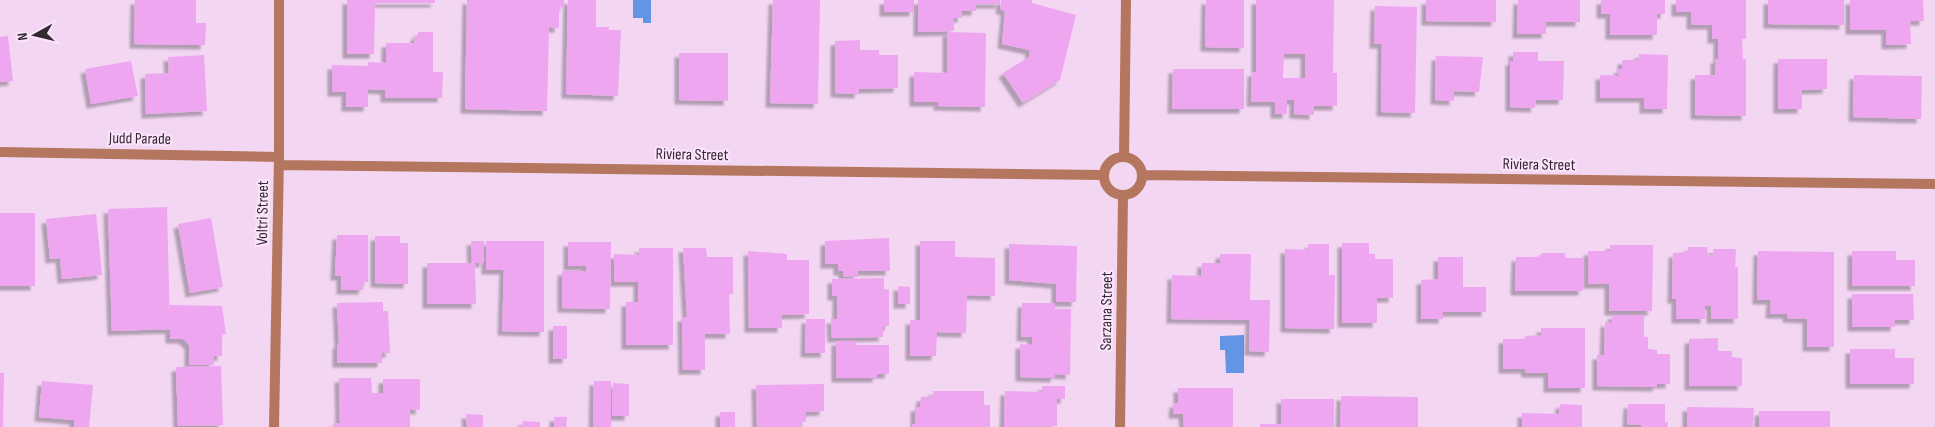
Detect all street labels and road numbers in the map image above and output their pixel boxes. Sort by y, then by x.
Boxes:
street label: Judd Parade [108,129,171,149]
street label: Riviera Street [655,145,729,165]
street label: Riviera Street [1502,155,1576,175]
street label: Voltri Street [253,180,273,246]
street label: Sarzana Street [1097,271,1117,351]

